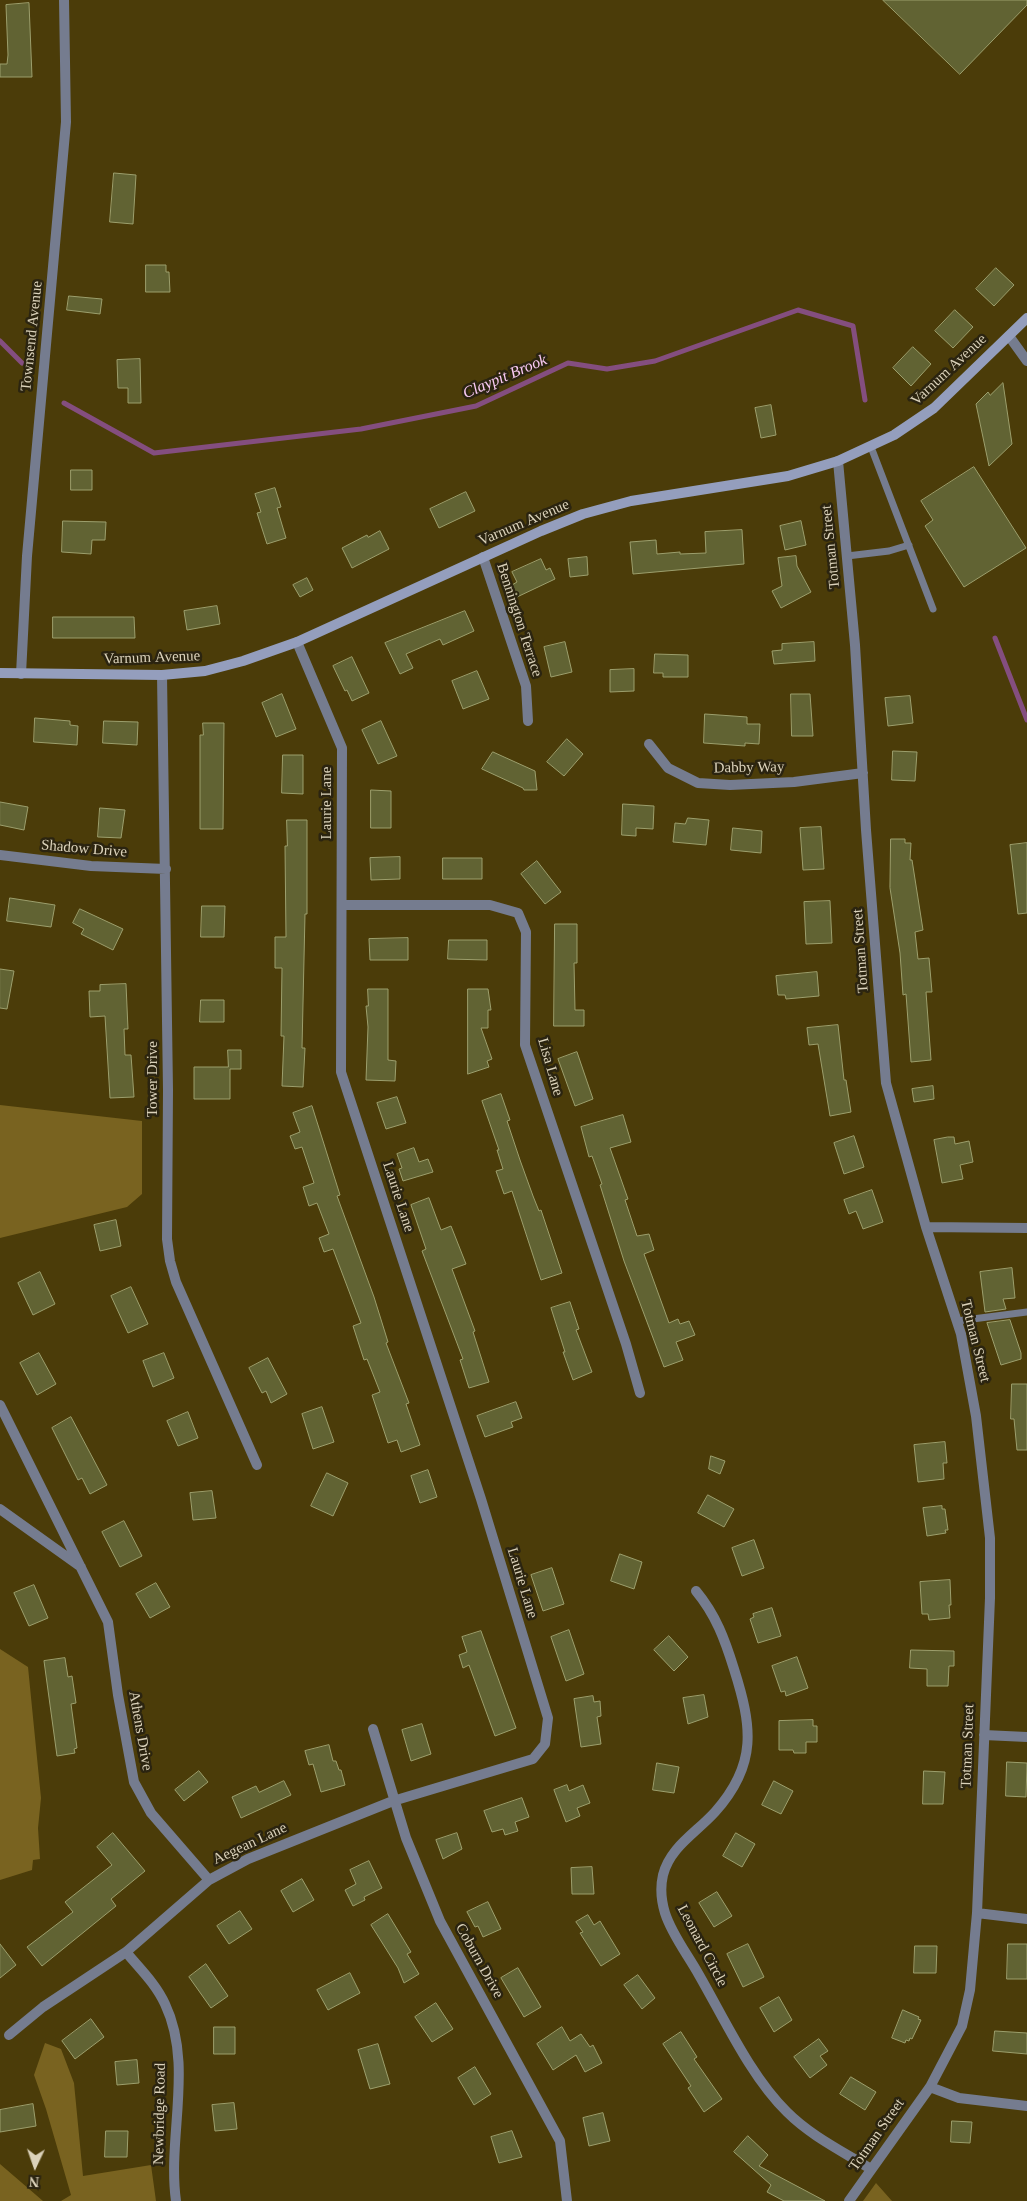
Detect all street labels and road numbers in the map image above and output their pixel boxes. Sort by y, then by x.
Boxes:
street label: Townsend Avenue [17,280,47,392]
street label: Varnum Avenue [907,330,991,410]
street label: Varnum Avenue [476,496,572,550]
street label: Totman Street [818,504,844,590]
street label: Bennington Terrace [492,561,546,679]
street label: Varnum Avenue [103,647,201,669]
street label: Dabby Way [713,758,785,778]
street label: Laurie Lane [318,767,336,839]
street label: Shadow Drive [40,836,128,862]
street label: Totman Street [849,908,873,994]
street label: Lisa Lane [533,1036,567,1098]
street label: Tower Drive [144,1041,162,1117]
street label: Laurie Lane [378,1160,418,1234]
street label: Totman Street [956,1298,994,1384]
street label: Laurie Lane [503,1546,541,1620]
street label: Athens Drive [124,1690,156,1772]
street label: Totman Street [958,1704,978,1788]
street label: Aegean Lane [210,1819,290,1869]
street label: Leonard Circle [673,1902,731,1990]
street label: Coburn Drive [451,1920,507,2002]
street label: Newbridge Road [150,2063,170,2165]
street label: Totman Street [845,2095,909,2175]

